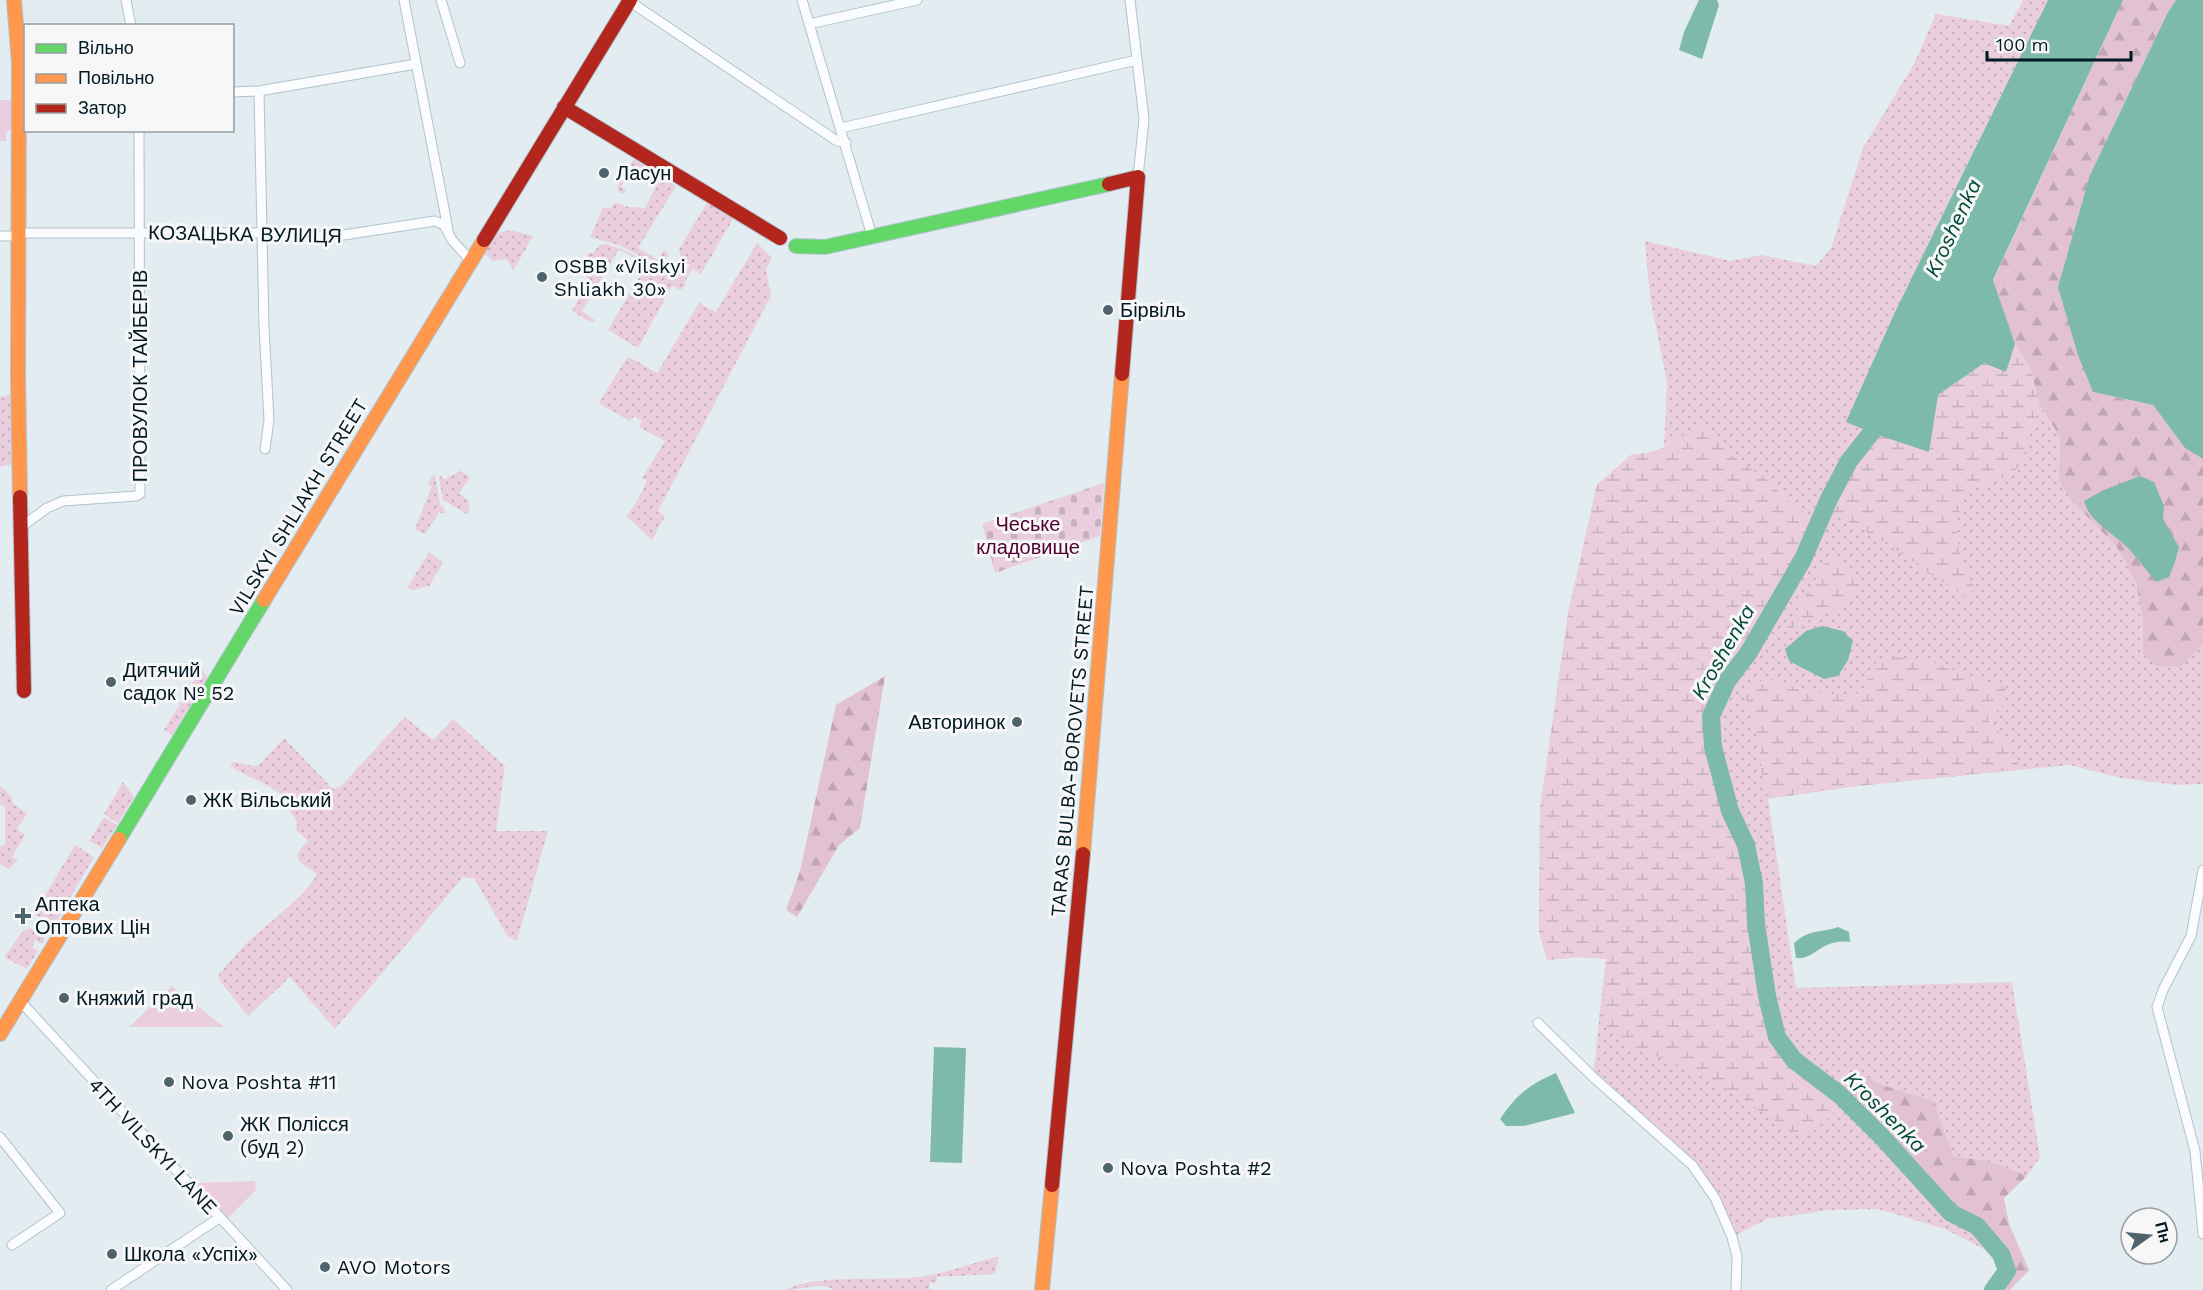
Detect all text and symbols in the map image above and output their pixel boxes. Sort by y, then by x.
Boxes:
legend [24,24,234,132]
scale bar [1987,24,2131,62]
text: 100 m [1996,34,2049,55]
text: Вільно [78,37,134,58]
text: Повільно [78,67,154,88]
text: Затор [78,97,127,118]
place label: Ласун [616,161,671,185]
marker: Ласун [597,166,611,180]
water label: Kroshenka [1919,175,1986,281]
street label: КОЗАЦЬКА ВУЛИЦЯ [148,220,342,248]
place label: OSBB «Vilskyi Shliakh 30» [554,254,686,301]
street label: ПРОВУЛОК ТАЙБЕРІВ [128,270,152,482]
marker: OSBB «Vilskyi Shliakh 30» [535,270,549,284]
place label: Бірвіль [1120,298,1186,322]
marker: Бірвіль [1101,303,1115,317]
street label: VILSKYI SHLIAKH STREET [224,394,372,620]
park label: Чеське кладовище [976,512,1080,559]
street label: TARAS BULBA-BOROVETS STREET [1046,584,1098,918]
water label: Kroshenka [1685,600,1760,704]
place label: Дитячий садок № 52 [123,658,235,705]
marker: Дитячий садок № 52 [104,675,118,689]
place label: Авторинок [908,710,1005,734]
marker: Авторинок [1010,715,1024,729]
place label: ЖК Вільський [203,788,331,812]
marker: ЖК Вільський [184,793,198,807]
place label: Аптека Оптових Цін [35,892,150,939]
marker: Аптека Оптових Цін [16,909,30,923]
place label: Княжий град [76,986,194,1010]
marker: Княжий град [57,991,71,1005]
water label: Kroshenka [1839,1066,1932,1158]
place label: Nova Poshta #11 [181,1070,337,1094]
street label: 4TH VILSKYI LANE [84,1073,222,1219]
marker: Nova Poshta #11 [162,1075,176,1089]
place label: ЖК Полісся (буд 2) [240,1112,349,1159]
marker: ЖК Полісся (буд 2) [221,1129,235,1143]
place label: Nova Poshta #2 [1120,1156,1272,1180]
marker: Nova Poshta #2 [1101,1161,1115,1175]
north arrow [2119,1206,2179,1266]
text: Пн [2151,1220,2175,1245]
place label: Школа «Успіх» [124,1242,258,1266]
marker: Школа «Успіх» [105,1247,119,1261]
place label: AVO Motors [337,1255,451,1279]
marker: AVO Motors [318,1260,332,1274]

